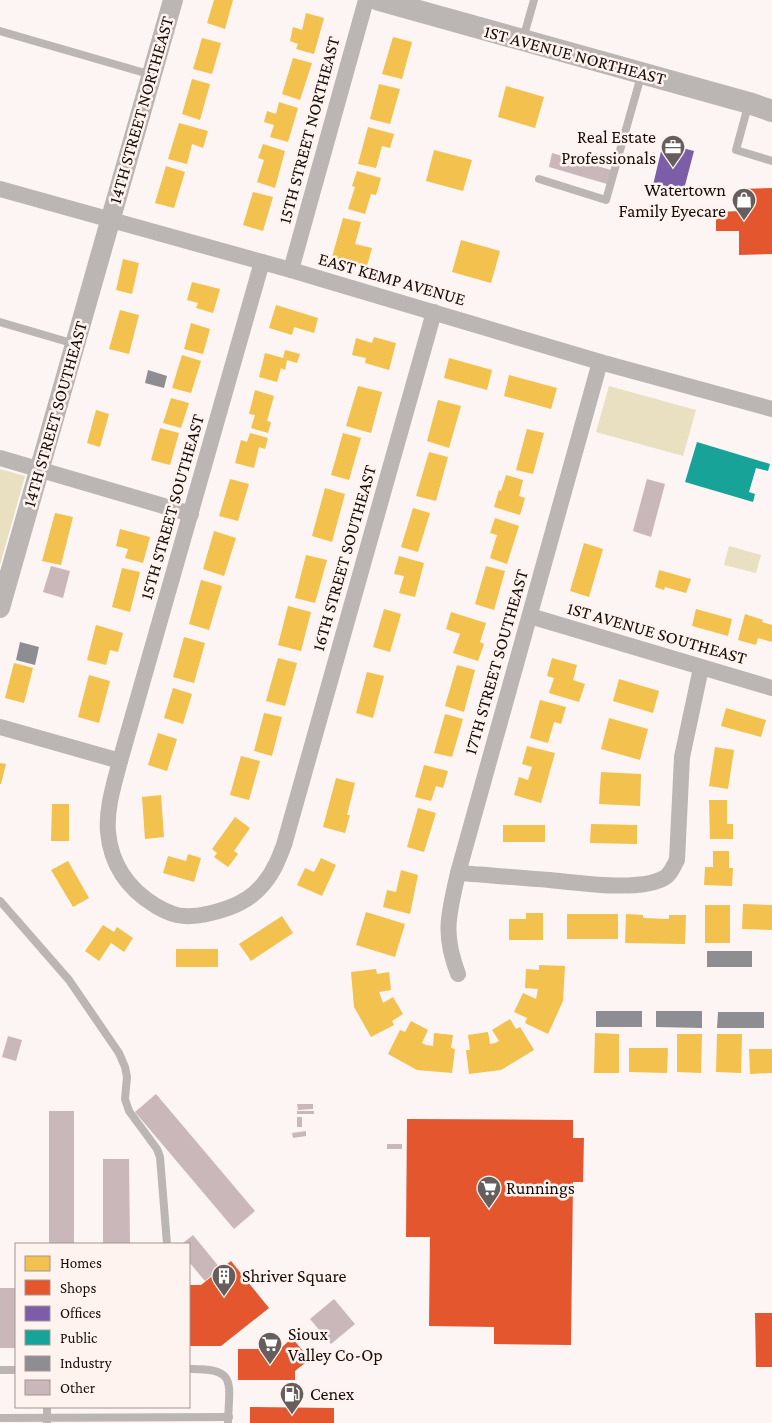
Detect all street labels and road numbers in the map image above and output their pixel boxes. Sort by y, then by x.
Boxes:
street label: 14TH STREET NORTHEAST [105,14,177,206]
street label: 1ST AVENUE NORTHEAST [482,21,668,89]
street label: 15TH STREET NORTHEAST [274,34,344,226]
street label: EAST KEMP AVENUE [316,248,468,310]
street label: 14TH STREET SOUTHEAST [19,318,91,509]
street label: 15TH STREET SOUTHEAST [136,412,208,602]
street label: 16TH STREET SOUTHEAST [308,463,380,653]
street label: 17TH STREET SOUTHEAST [460,567,532,757]
street label: 1ST AVENUE SOUTHEAST [565,598,749,668]

